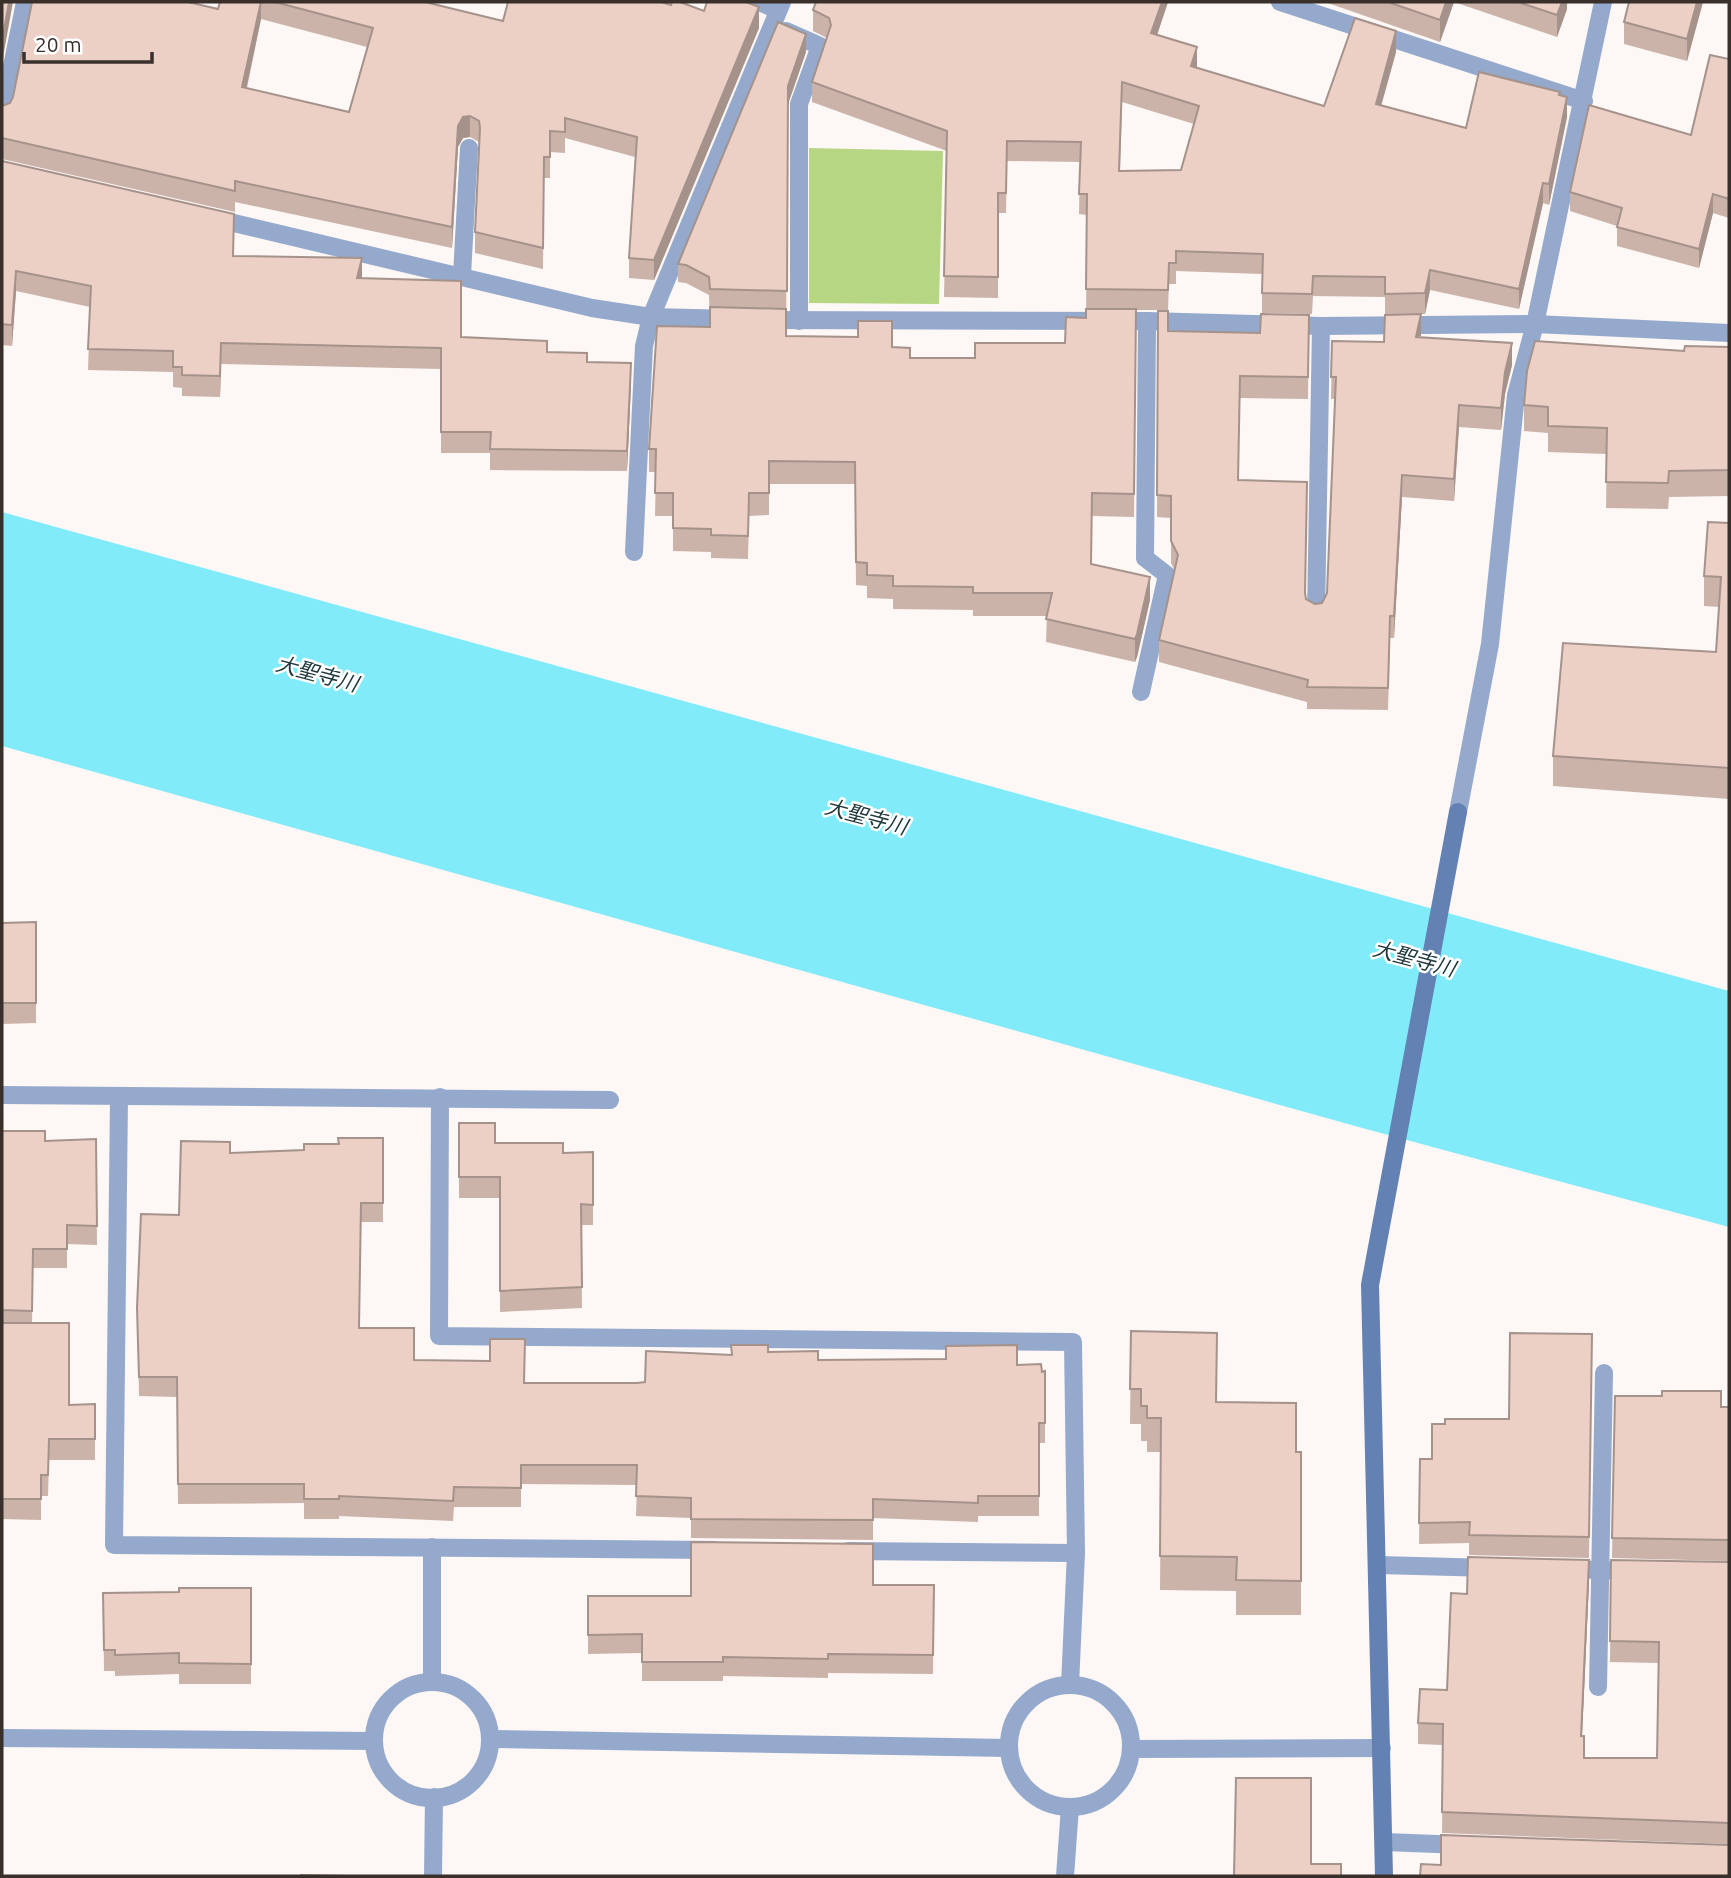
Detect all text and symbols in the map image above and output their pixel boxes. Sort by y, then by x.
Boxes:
scale bar [24,21,152,65]
text: 20 m [35,32,82,56]
water label: 大聖寺川 [274,651,363,696]
water label: 大聖寺川 [823,794,912,839]
water label: 大聖寺川 [1371,936,1460,981]

